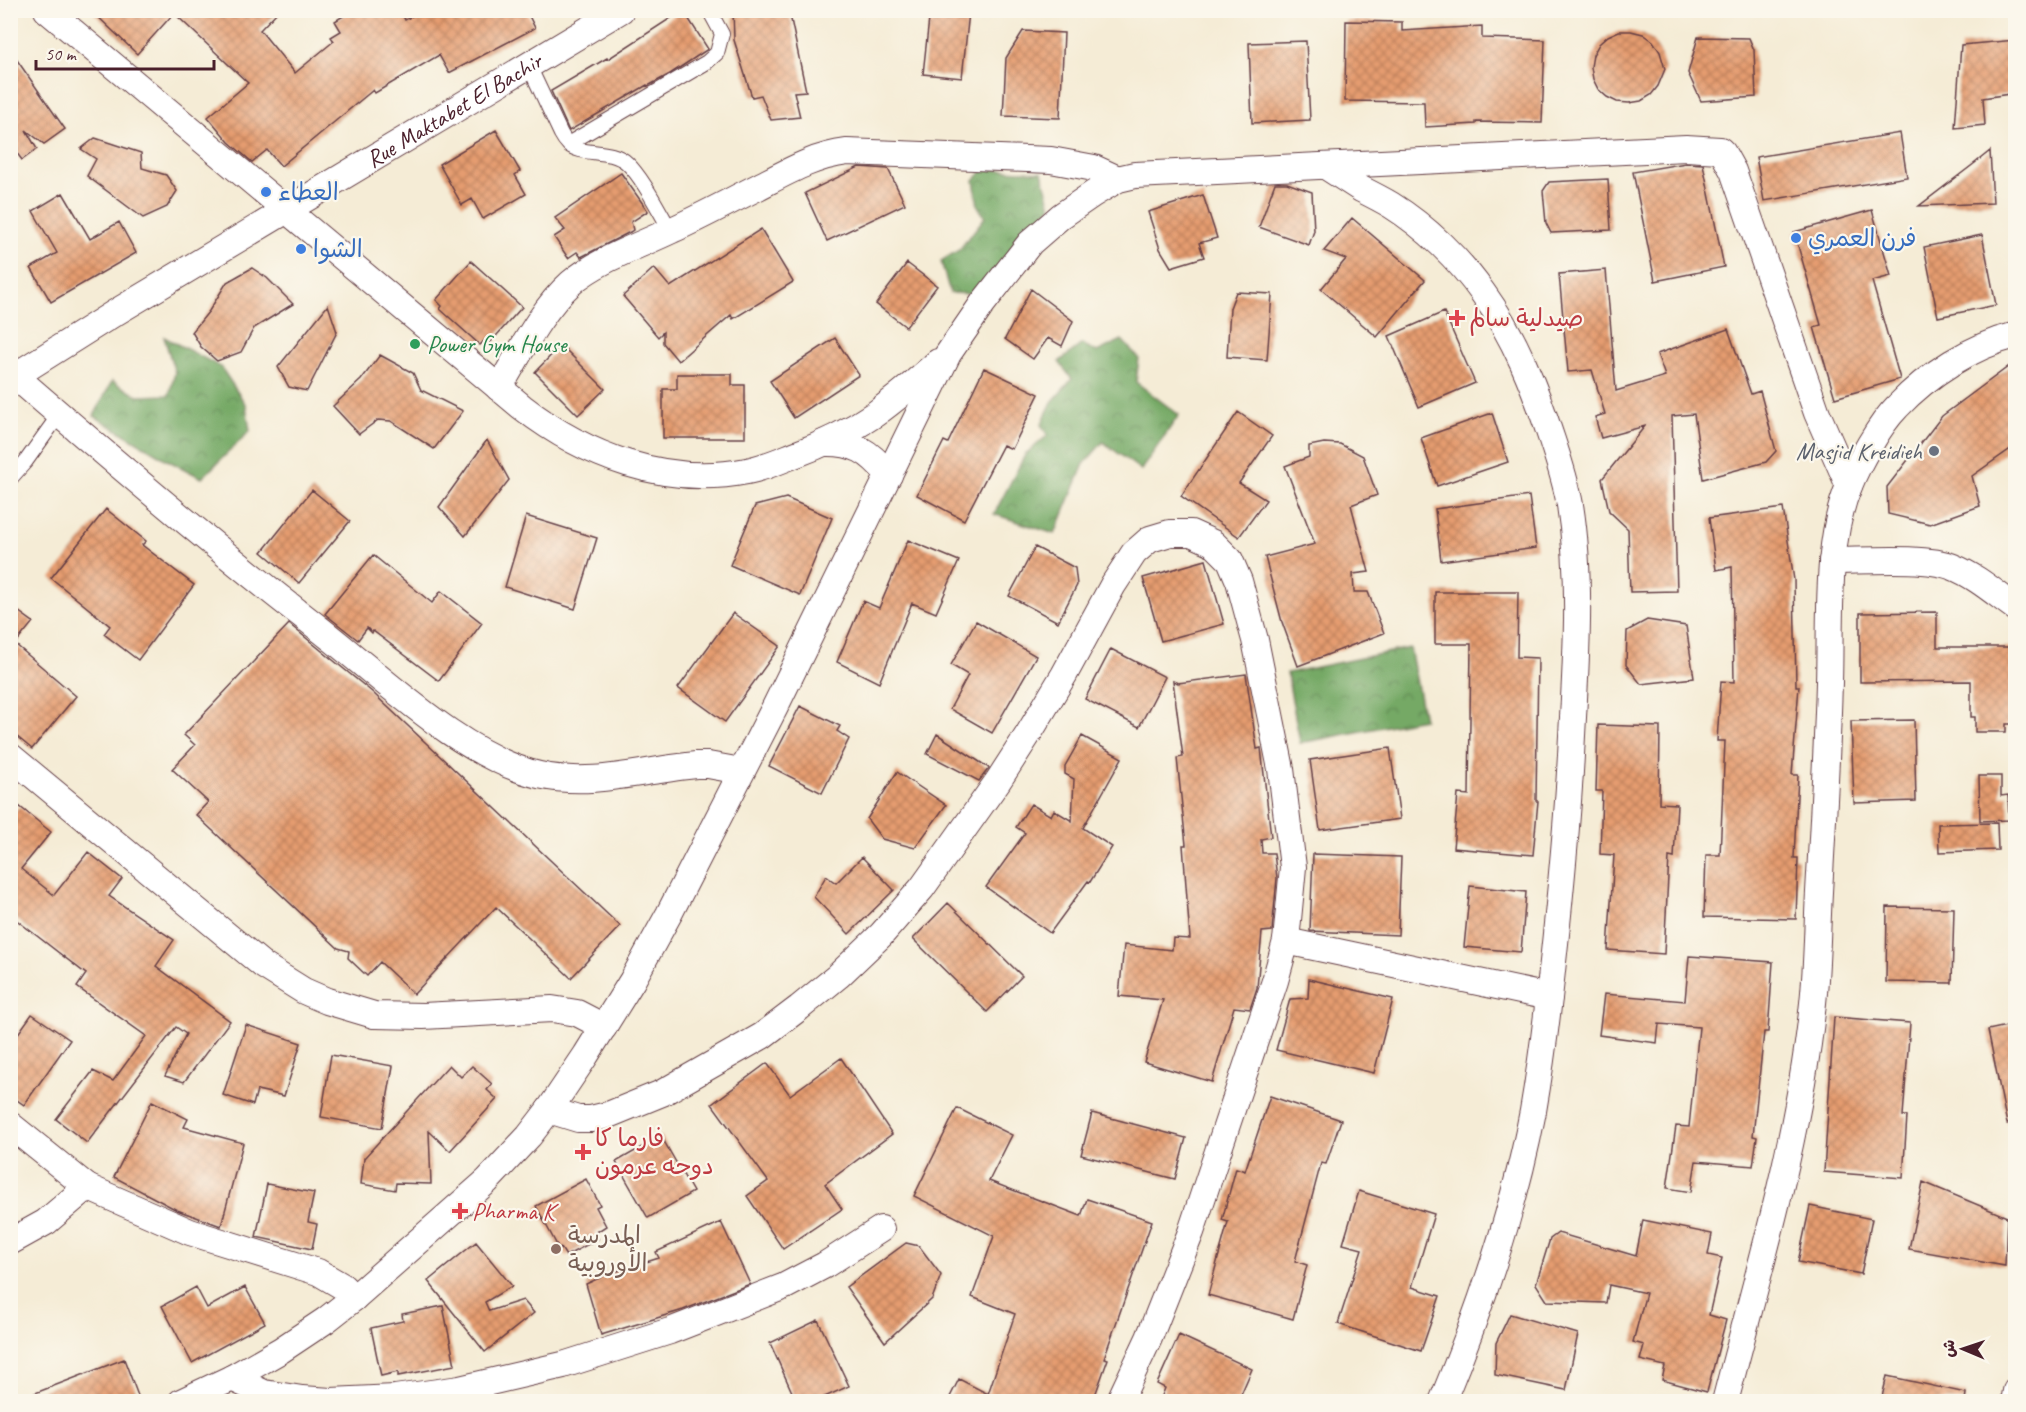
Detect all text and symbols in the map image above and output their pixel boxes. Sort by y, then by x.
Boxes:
scale bar [36,33,214,71]
text: 50 m [45,43,78,65]
street label: Rue Maktabet El Bachir [360,45,549,174]
place label: العطاء [278,177,339,207]
marker: العطاء [259,185,273,199]
place label: فرن العمري [1808,223,1916,255]
marker: فرن العمري [1789,231,1803,245]
place label: الشوا [313,234,363,264]
marker: الشوا [294,242,308,256]
place label: صيدلية سالم [1469,303,1584,336]
marker: صيدلية سالم [1450,311,1464,325]
place label: Power Gym House [427,329,569,359]
marker: Power Gym House [408,337,422,351]
place label: Masjid Kreidieh [1796,436,1923,466]
marker: Masjid Kreidieh [1927,444,1941,458]
place label: فارما كا دوحه عرمون [595,1123,714,1181]
marker: فارما كا دوحه عرمون [576,1145,590,1159]
place label: Pharma K [472,1196,560,1226]
marker: Pharma K [453,1204,467,1218]
place label: المدرسة الأوروبية [568,1220,647,1278]
marker: المدرسة الأوروبية [549,1242,563,1256]
north arrow [1933,1319,1993,1379]
text: ش [1939,1339,1959,1358]

